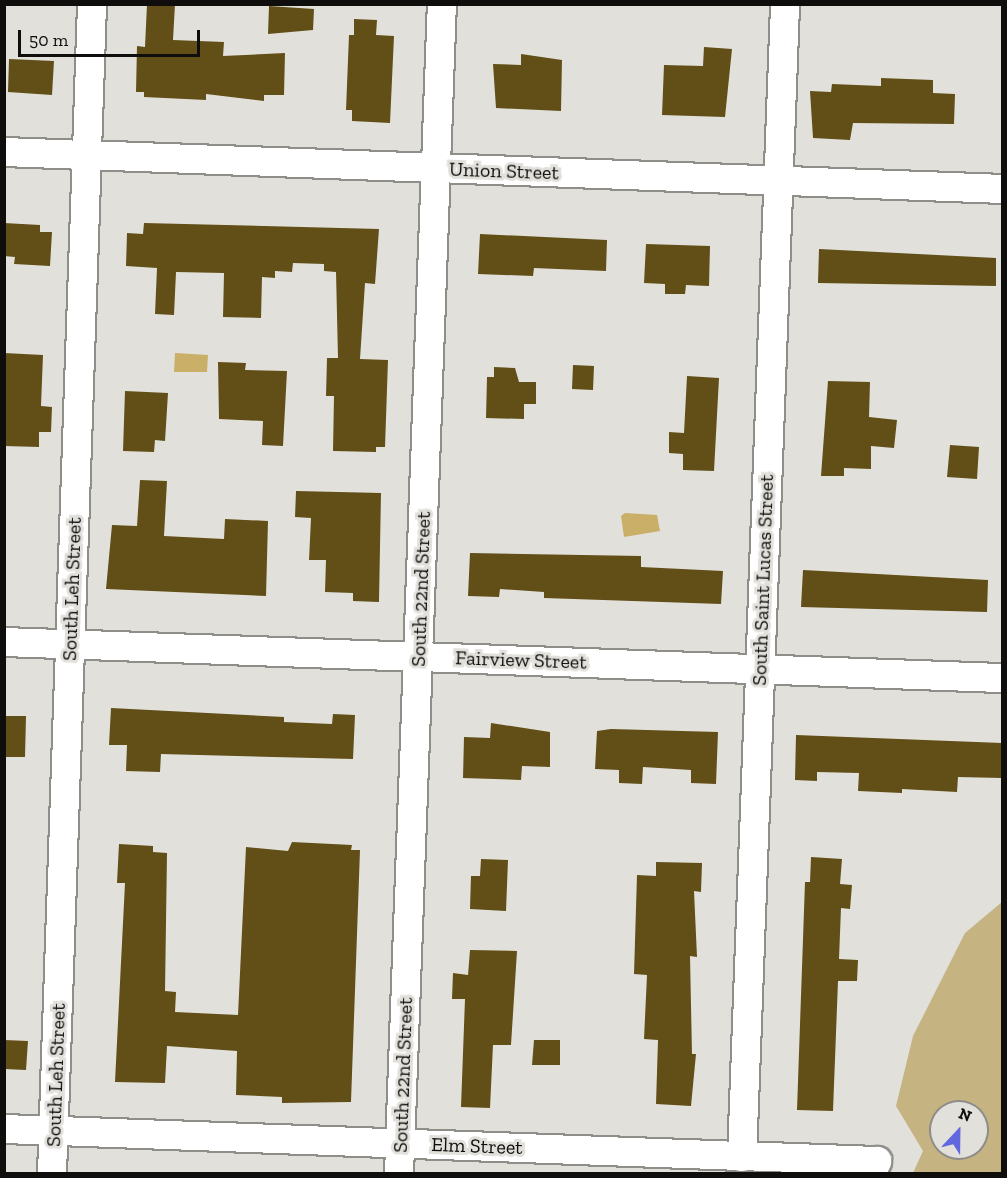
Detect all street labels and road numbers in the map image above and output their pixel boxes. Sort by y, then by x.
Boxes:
street label: Union Street [449,157,559,185]
street label: South Saint Lucas Street [747,474,779,686]
street label: South 22nd Street [406,511,436,667]
street label: South Leh Street [57,517,87,661]
street label: Fairview Street [455,646,587,674]
street label: South 22nd Street [388,997,418,1153]
street label: South Leh Street [41,1003,71,1147]
street label: Elm Street [431,1132,523,1160]

